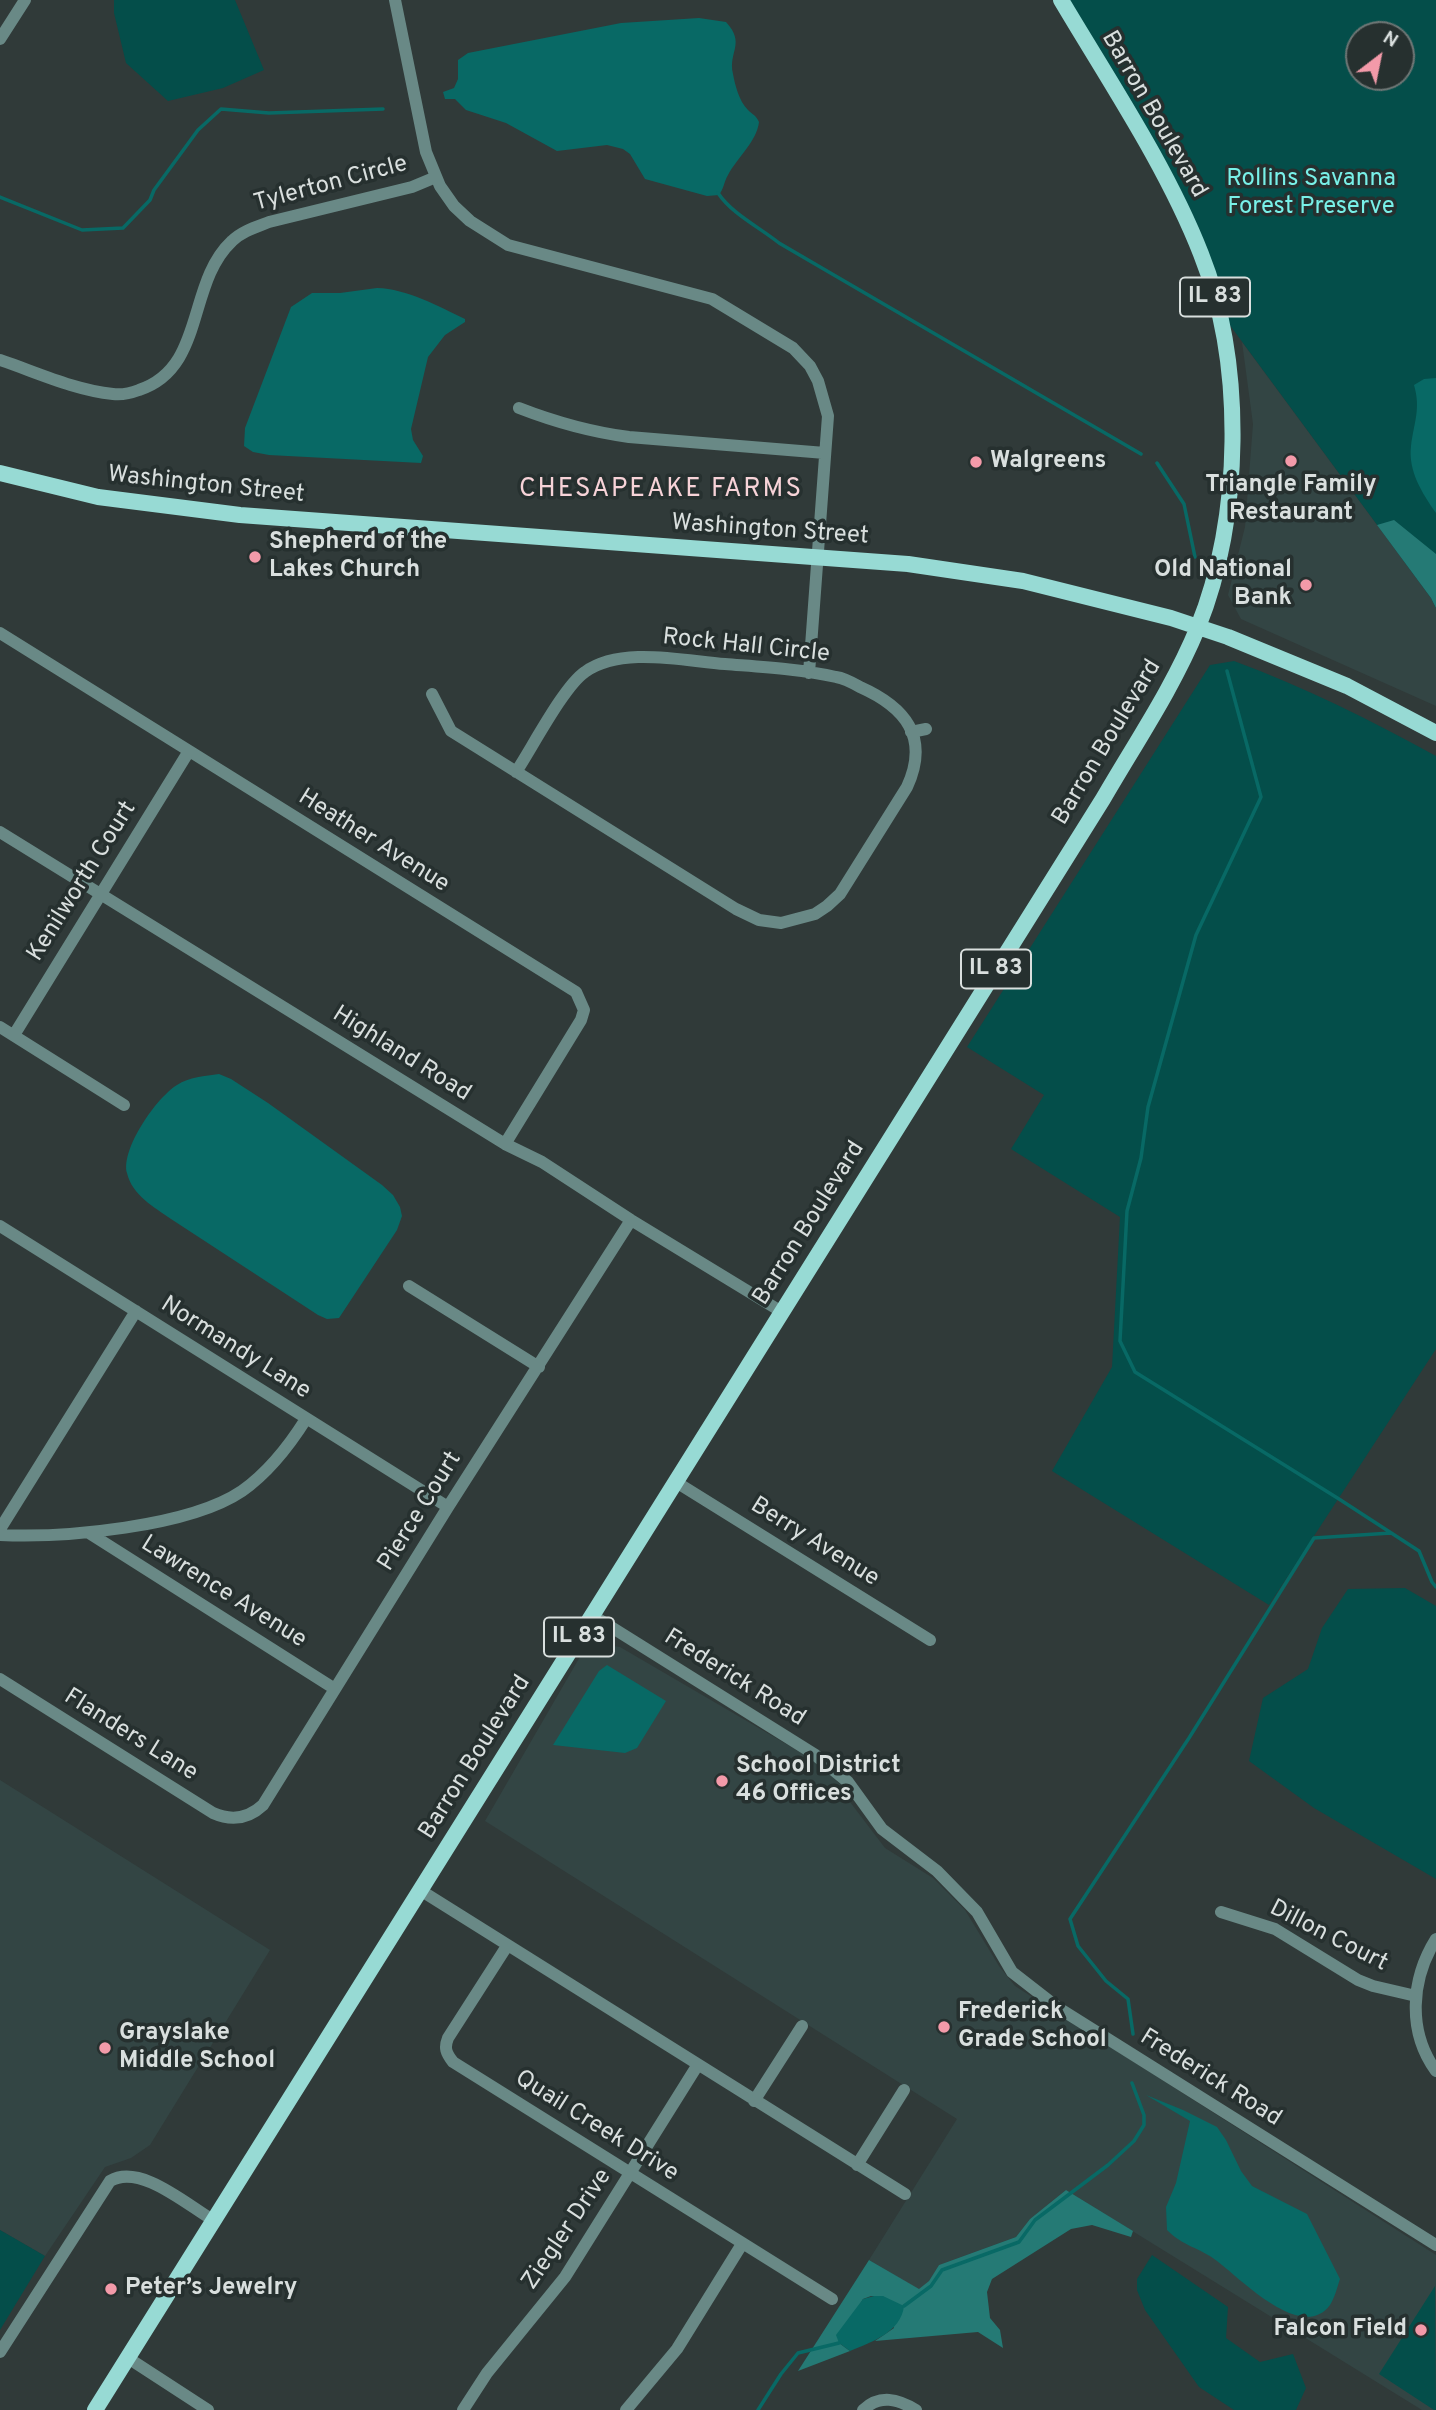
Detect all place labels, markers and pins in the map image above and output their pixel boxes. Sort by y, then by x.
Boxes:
place label: Walgreens [990,448,1106,476]
marker: Triangle Family Restaurant [1283,453,1299,469]
marker: Walgreens [968,454,984,470]
place label: Triangle Family Restaurant [1205,472,1377,528]
place label: Shepherd of the Lakes Church [269,529,447,585]
marker: Shepherd of the Lakes Church [247,549,263,565]
place label: Old National Bank [1154,557,1292,613]
marker: Old National Bank [1298,577,1314,593]
place label: School District 46 Offices [736,1753,901,1809]
marker: School District 46 Offices [714,1773,730,1789]
place label: Frederick Grade School [958,1999,1107,2055]
marker: Frederick Grade School [936,2019,952,2035]
place label: Grayslake Middle School [119,2020,275,2076]
marker: Grayslake Middle School [97,2040,113,2056]
place label: Peter’s Jewelry [125,2275,297,2303]
marker: Peter’s Jewelry [103,2281,119,2297]
place label: Falcon Field [1274,2316,1407,2344]
marker: Falcon Field [1413,2322,1429,2338]

